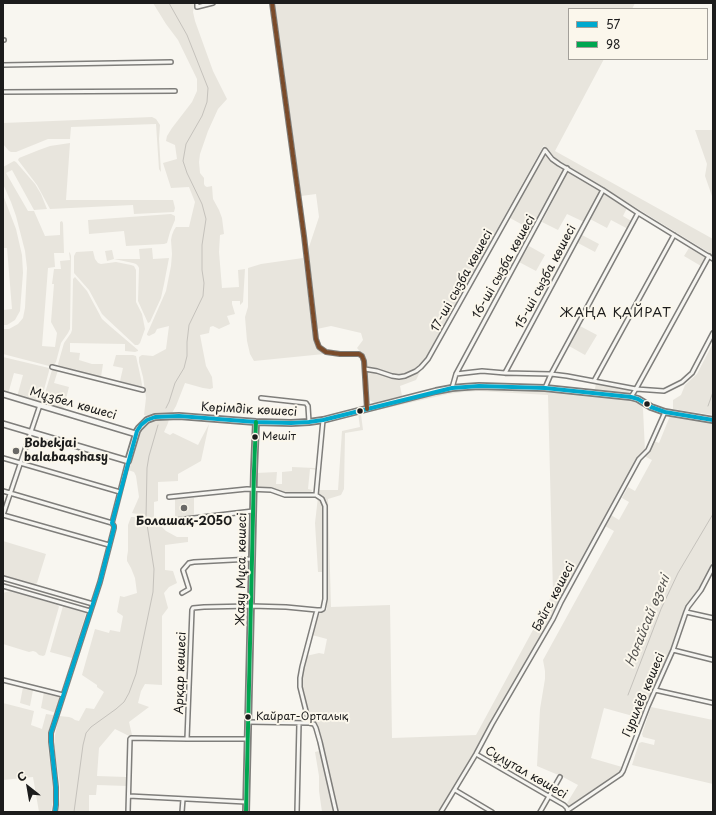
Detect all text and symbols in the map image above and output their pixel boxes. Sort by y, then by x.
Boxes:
legend [568,8,708,60]
text: 57 [606,15,620,33]
text: 98 [606,35,621,53]
street label: 16-ші сызба көшесі [469,213,539,321]
street label: 15-ші сызба көшесі [512,222,580,332]
street label: 17-ші сызба көшесі [428,227,496,335]
district label: ЖАҢА ҚАЙРАТ [561,305,671,321]
street label: Мұзбел көшесі [28,385,118,423]
unlabelled marker [642,399,652,409]
street label: Көрімдік көшесі [200,400,298,420]
unlabelled marker [355,406,365,416]
place label: Мешіт [262,430,296,444]
marker: Мешіт [250,432,260,442]
place label: Bobekjai balabaqshasy [24,437,108,465]
marker: Bobekjai balabaqshasy [11,446,21,456]
marker: Болашақ-2050 [179,503,189,513]
street label: Жаяу Мұса көшесі [234,512,250,626]
place label: Болашақ-2050 [136,515,232,529]
street label: Бәйге көшесі [530,560,578,634]
water label: Ноғайсай өзені [622,573,674,669]
street label: Арқар көшесі [172,631,190,715]
street label: Гурилёв көшесі [620,651,668,739]
place label: Кайрат-Орталық [256,710,348,724]
marker: Кайрат-Орталық [243,712,253,722]
street label: Сұлутал көшесі [482,744,570,802]
north arrow [8,767,48,807]
text: С [14,767,29,786]

